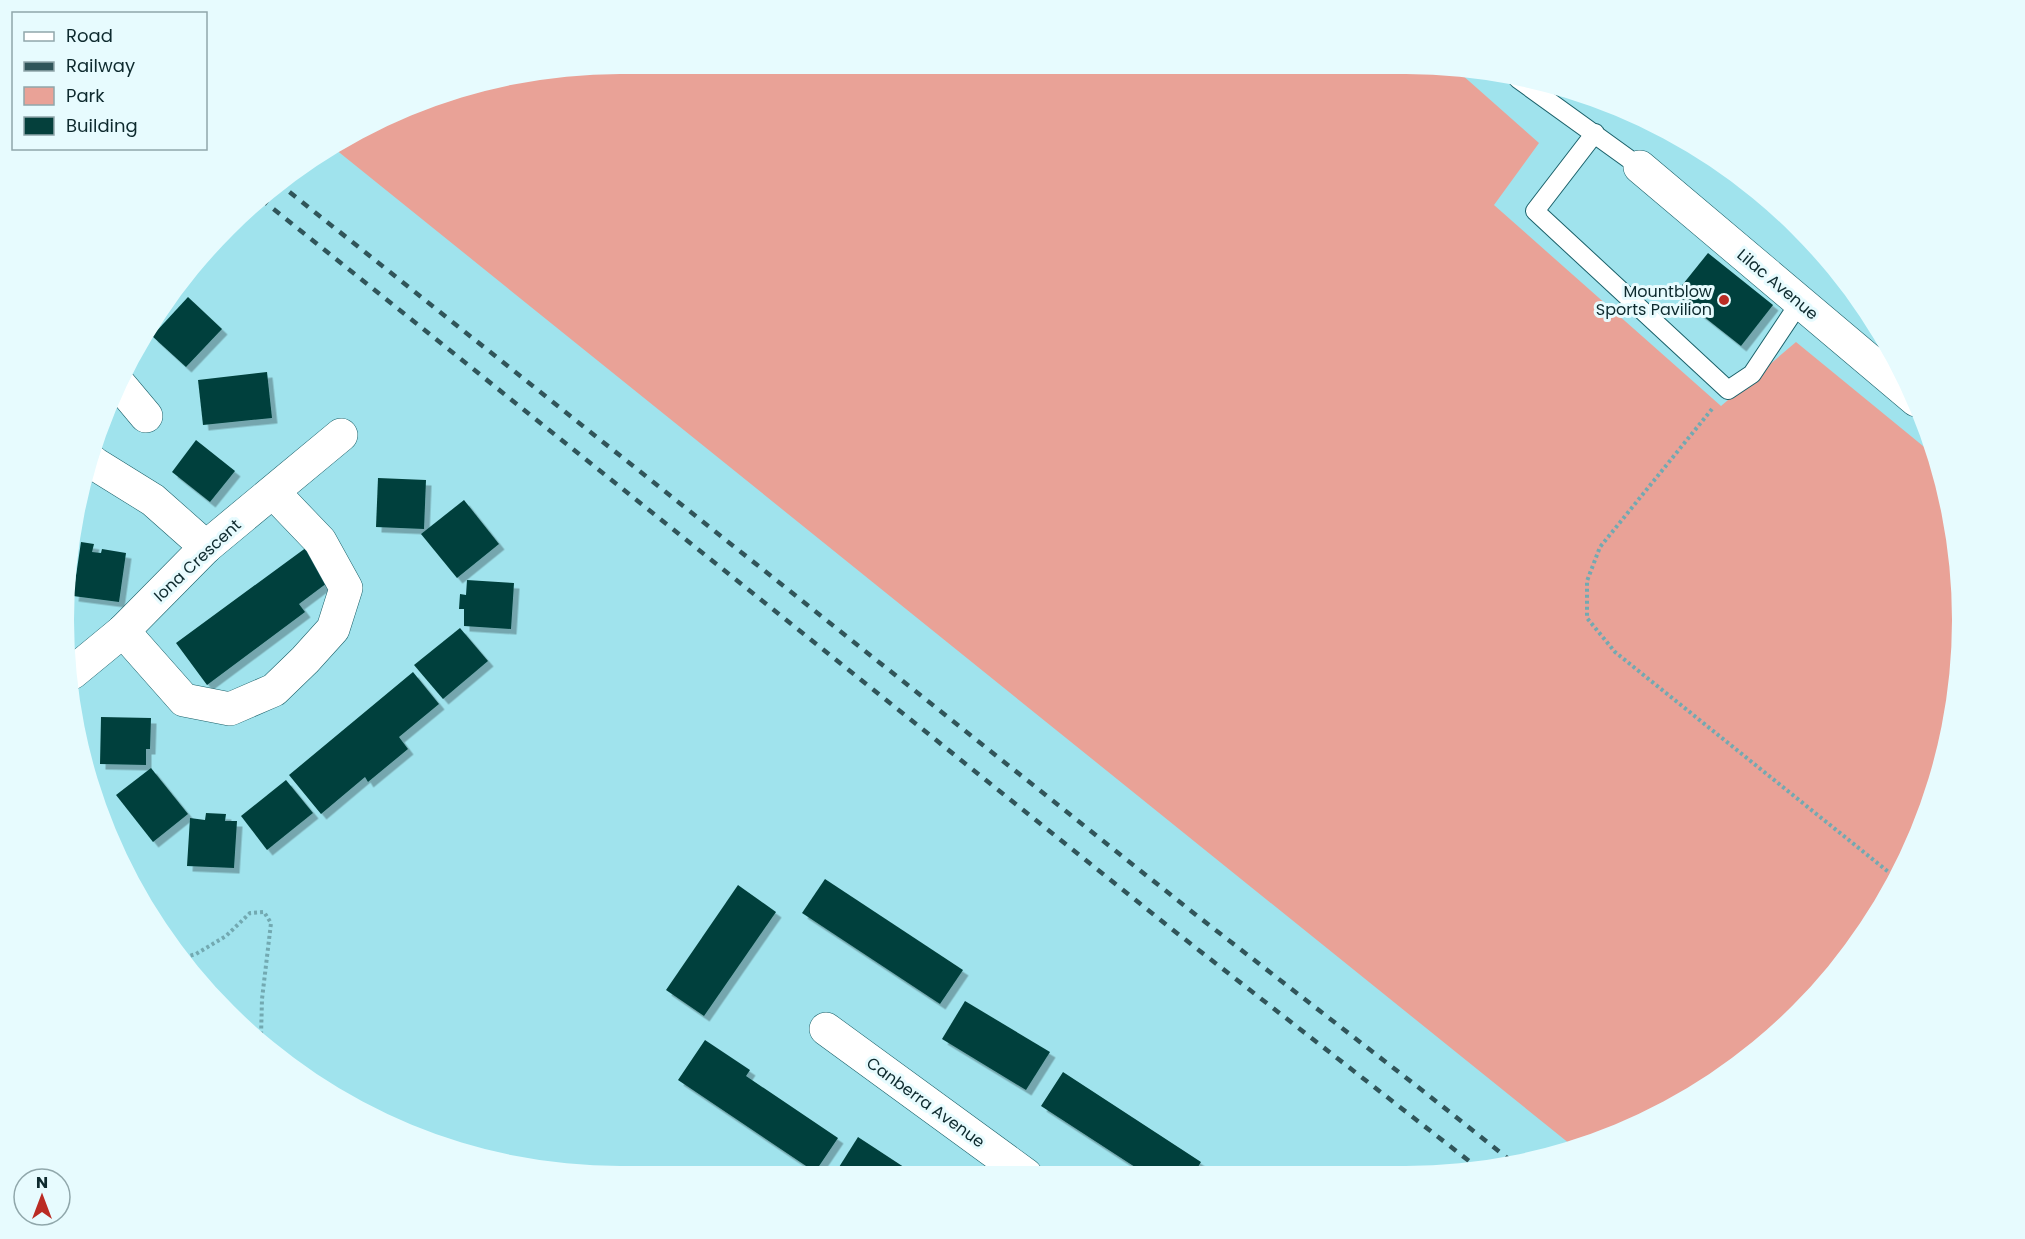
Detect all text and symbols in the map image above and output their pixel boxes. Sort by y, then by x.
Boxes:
legend [12,12,207,150]
text: Road [66,23,113,48]
text: Railway [66,53,135,78]
text: Park [66,83,105,108]
text: Building [66,113,138,138]
street label: Lilac Avenue [1732,244,1823,325]
place label: Mountblow Sports Pavilion [1596,280,1712,321]
marker: Mountblow Sports Pavilion [1717,293,1731,307]
street label: Iona Crescent [149,514,246,607]
street label: Canberra Avenue [862,1052,990,1153]
north arrow [12,1167,72,1227]
text: N [36,1171,48,1194]

